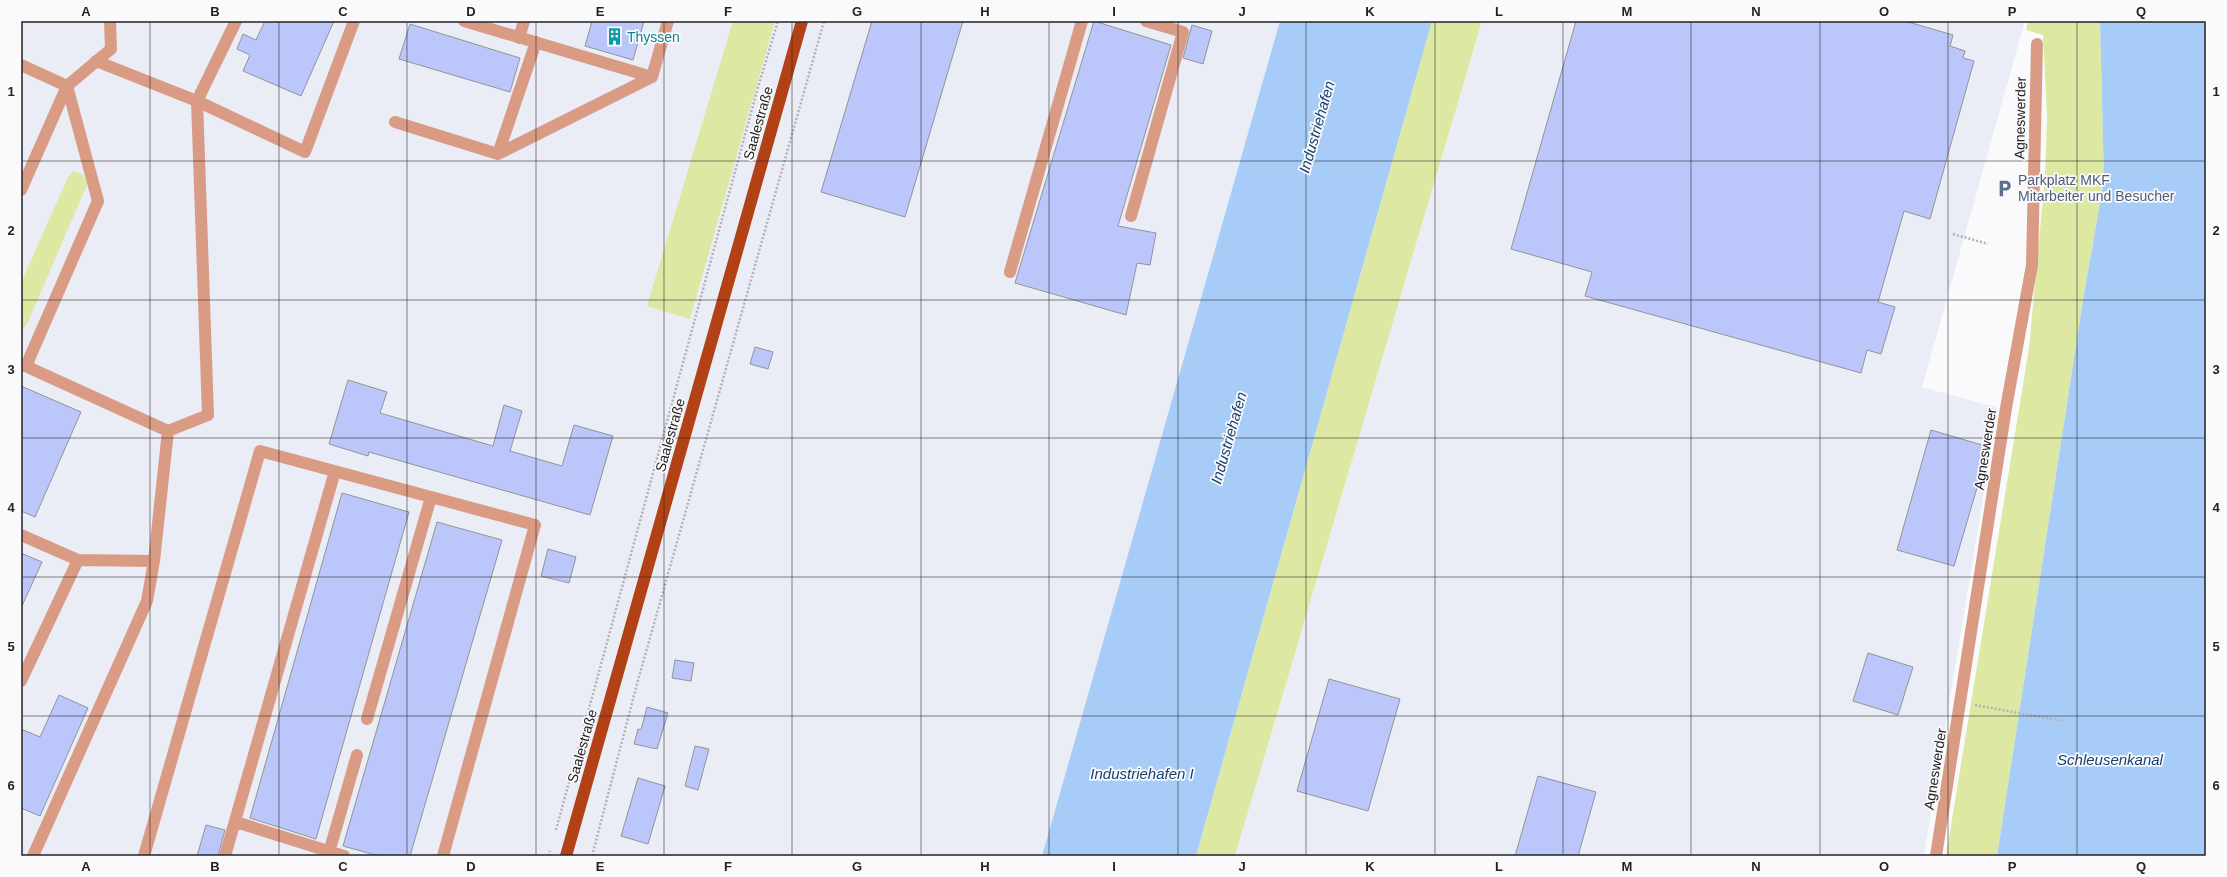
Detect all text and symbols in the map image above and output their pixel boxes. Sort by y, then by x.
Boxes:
text: A [81,4,91,19]
text: B [210,4,220,19]
text: C [338,4,348,19]
text: D [466,4,476,19]
text: E [596,4,605,19]
text: F [724,4,732,19]
text: G [852,4,862,19]
text: H [980,4,990,19]
text: I [1112,4,1116,19]
text: J [1238,4,1246,19]
text: K [1365,4,1375,19]
text: L [1495,4,1503,19]
text: M [1622,4,1632,19]
text: N [1751,4,1761,19]
text: O [1879,4,1889,19]
text: P [2008,4,2017,19]
text: Q [2136,4,2146,19]
building icon: Thyssen [604,27,624,47]
place label: Thyssen [627,29,680,45]
street label: Agneswerder [2011,76,2029,159]
water label: Industriehafen [1295,79,1338,175]
text: 1 [7,84,15,99]
street label: Saalestraße [740,84,776,161]
text: 1 [2212,84,2220,99]
place label: Parkplatz MKF Mitarbeiter und Besucher [2018,172,2175,204]
parking icon: Parkplatz MKF Mitarbeiter und Besucher [1995,178,2015,198]
text: 2 [7,223,15,238]
text: 2 [2212,223,2220,238]
text: 3 [7,362,15,377]
text: 3 [2212,362,2220,377]
water label: Industriehafen [1207,390,1250,486]
street label: Saalestraße [652,396,688,473]
street label: Agneswerder [1971,407,1999,491]
text: 4 [7,500,15,515]
text: 4 [2212,500,2220,515]
text: 5 [7,639,15,654]
text: 5 [2212,639,2220,654]
street label: Saalestraße [564,707,600,784]
street label: Agneswerder [1921,727,1949,811]
water label: Schleusenkanal [2057,751,2164,768]
water label: Industriehafen I [1090,765,1194,782]
text: 6 [7,778,15,793]
text: 6 [2212,778,2220,793]
text: A [81,859,91,874]
text: B [210,859,220,874]
text: C [338,859,348,874]
text: D [466,859,476,874]
text: E [596,859,605,874]
text: F [724,859,732,874]
text: G [852,859,862,874]
text: H [980,859,990,874]
text: I [1112,859,1116,874]
text: J [1238,859,1246,874]
text: K [1365,859,1375,874]
text: L [1495,859,1503,874]
text: M [1622,859,1632,874]
text: N [1751,859,1761,874]
text: O [1879,859,1889,874]
text: P [2008,859,2017,874]
text: Q [2136,859,2146,874]

